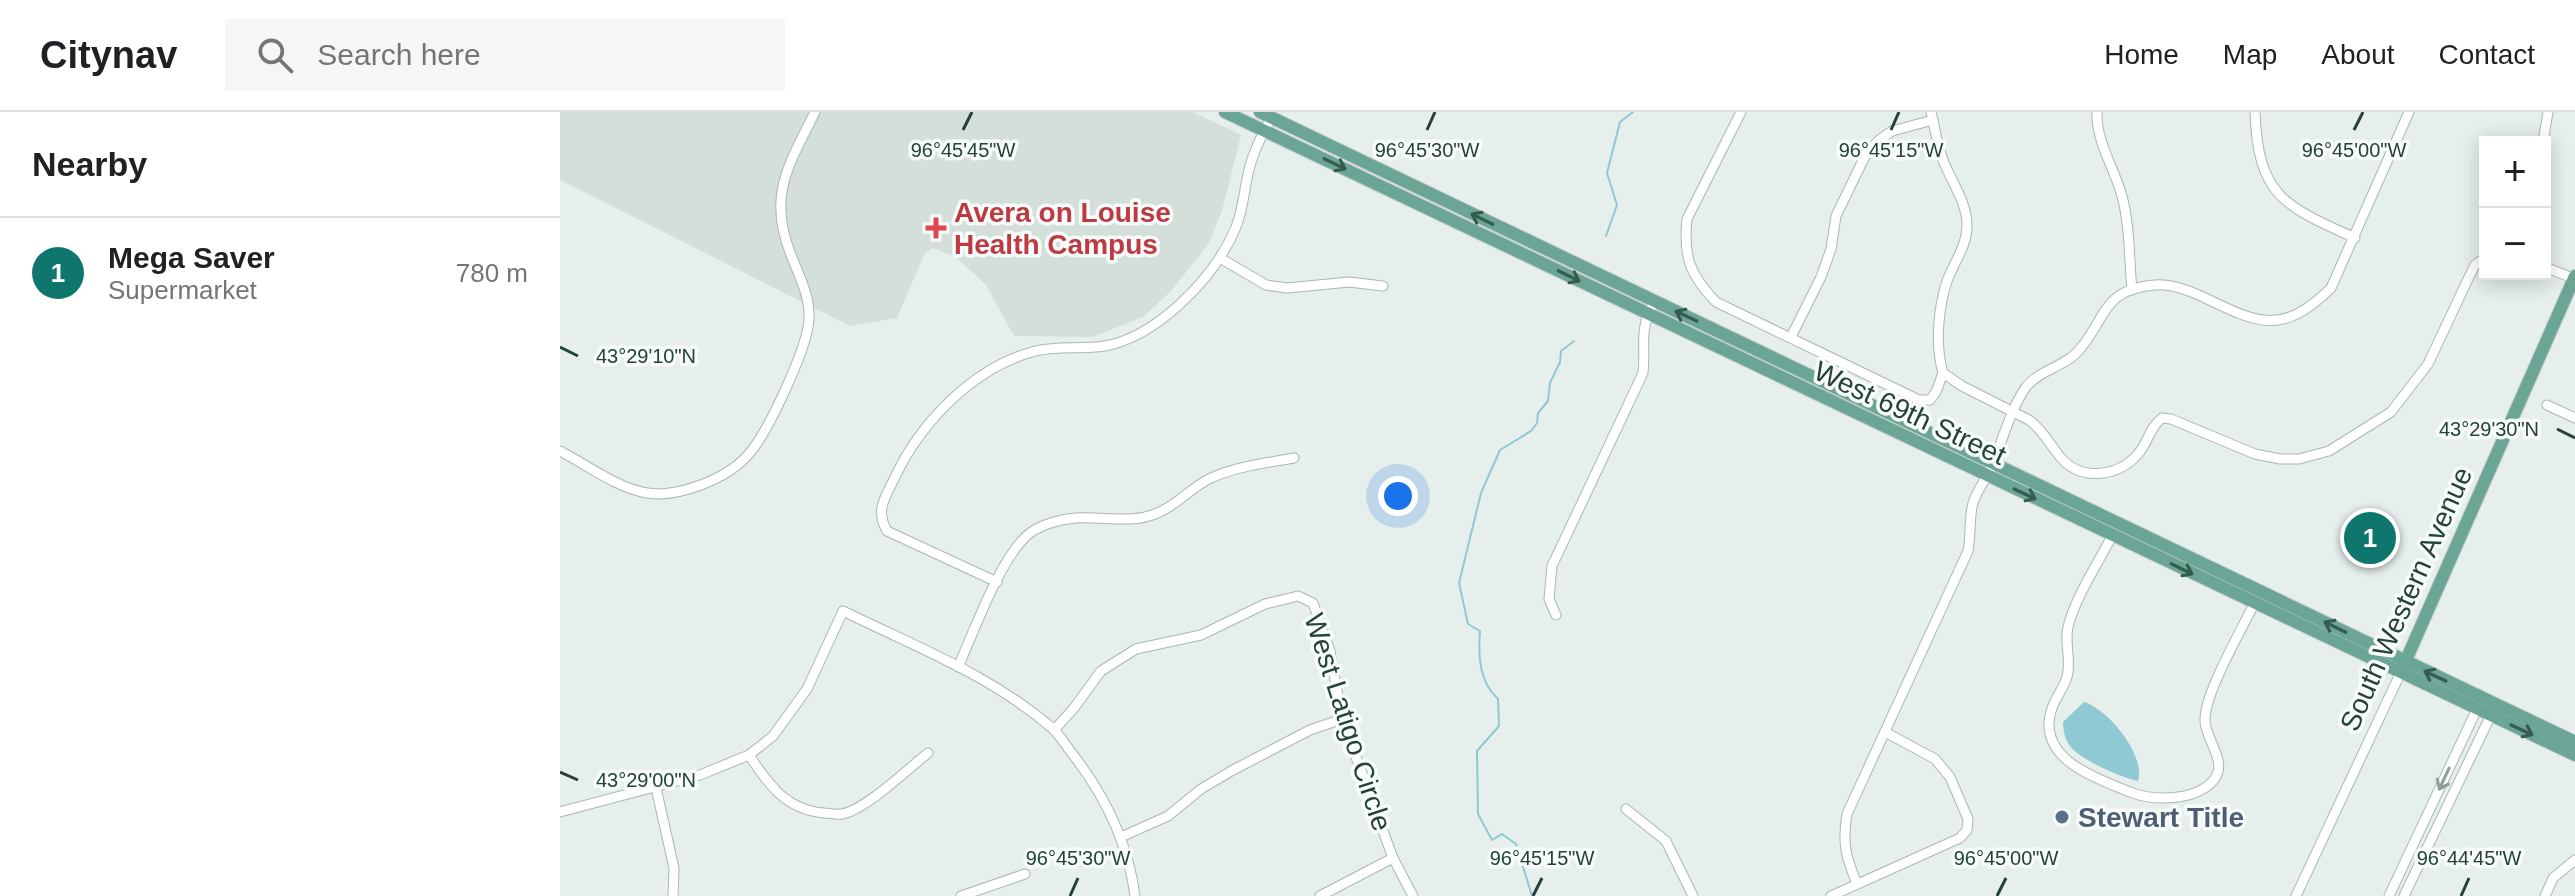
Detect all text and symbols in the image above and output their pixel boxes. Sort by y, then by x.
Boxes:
search box [225,19,785,91]
icon: search [253,33,297,77]
text: Citynav [40,34,177,76]
text: Search here [317,38,481,71]
text: Home [2104,39,2179,70]
text: Map [2223,39,2277,70]
text: About [2321,39,2395,70]
text: Contact [2439,39,2535,70]
map controls [2479,136,2551,280]
button: + [2479,136,2551,208]
text: 96°45'45"W [911,139,1015,161]
text: 96°45'30"W [1375,139,1479,161]
text: 96°45'15"W [1839,139,1943,161]
text: 96°45'00"W [2302,139,2406,161]
text: Nearby [32,145,147,183]
one-way arrow [1322,157,1346,172]
place label: Avera on Louise Health Campus [954,197,1171,260]
button: − [2479,208,2551,280]
one-way arrow [1471,211,1495,226]
marker: Avera on Louise Health Campus [925,217,947,239]
text: Mega Saver [108,241,275,274]
text: 1 [51,258,65,288]
text: 780 m [456,258,528,288]
one-way arrow [1557,269,1581,285]
text: Supermarket [108,275,257,305]
one-way arrow [1674,308,1698,323]
text: 43°29'10"N [596,345,696,367]
street label: West 69th Street [1809,355,2011,471]
text: 43°29'30"N [2439,418,2539,440]
street label: South Western Avenue [2334,462,2478,736]
your location [1378,476,1418,516]
one-way arrow [2013,487,2037,502]
pin: 1 [2344,508,2396,568]
one-way arrow [2170,562,2194,578]
street label: West Latigo Circle [1298,609,1398,835]
one-way arrow [2324,619,2348,634]
one-way arrow [2424,668,2448,683]
one-way arrow [2509,723,2533,738]
one-way arrow [2436,767,2451,791]
text: 43°29'00"N [596,769,696,791]
place label: Stewart Title [2078,802,2244,833]
marker: Stewart Title [2053,808,2071,826]
text: 96°45'30"W [1026,847,1130,869]
text: 96°45'15"W [1490,847,1594,869]
text: 96°45'00"W [1954,847,2058,869]
text: 96°44'45"W [2417,847,2521,869]

